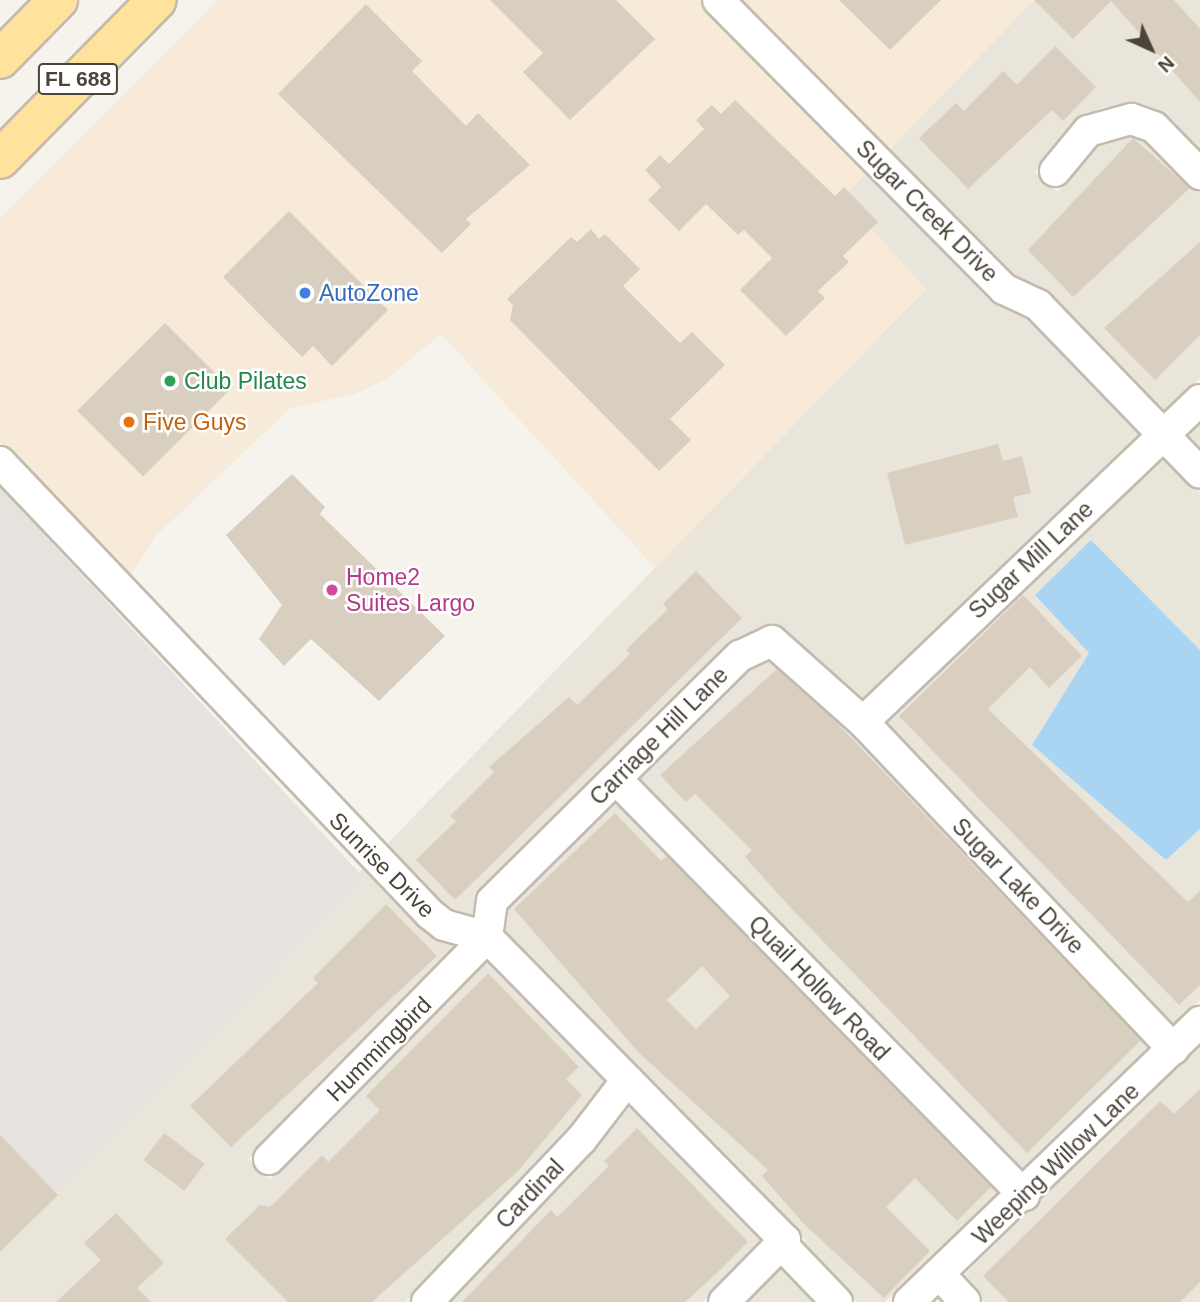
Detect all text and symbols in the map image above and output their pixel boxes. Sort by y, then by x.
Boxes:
north arrow [1116,14,1186,84]
text: N [1154,52,1178,76]
road number: FL 688 [36,62,120,96]
street label: Sugar Creek Drive [850,134,1004,288]
place label: AutoZone [319,279,419,307]
marker: AutoZone [297,285,313,301]
place label: Club Pilates [184,367,307,395]
marker: Club Pilates [162,373,178,389]
place label: Five Guys [143,408,247,436]
marker: Five Guys [121,414,137,430]
street label: Sugar Mill Lane [963,495,1099,625]
place label: Home2 Suites Largo [346,563,475,617]
marker: Home2 Suites Largo [324,582,340,598]
street label: Carriage Hill Lane [584,661,734,811]
street label: Sunrise Drive [323,806,441,924]
street label: Sugar Lake Drive [946,813,1090,959]
street label: Quail Hollow Road [743,910,895,1066]
street label: Hummingbird [321,991,437,1107]
street label: Weeping Willow Lane [967,1077,1145,1251]
street label: Cardinal [490,1154,570,1234]

